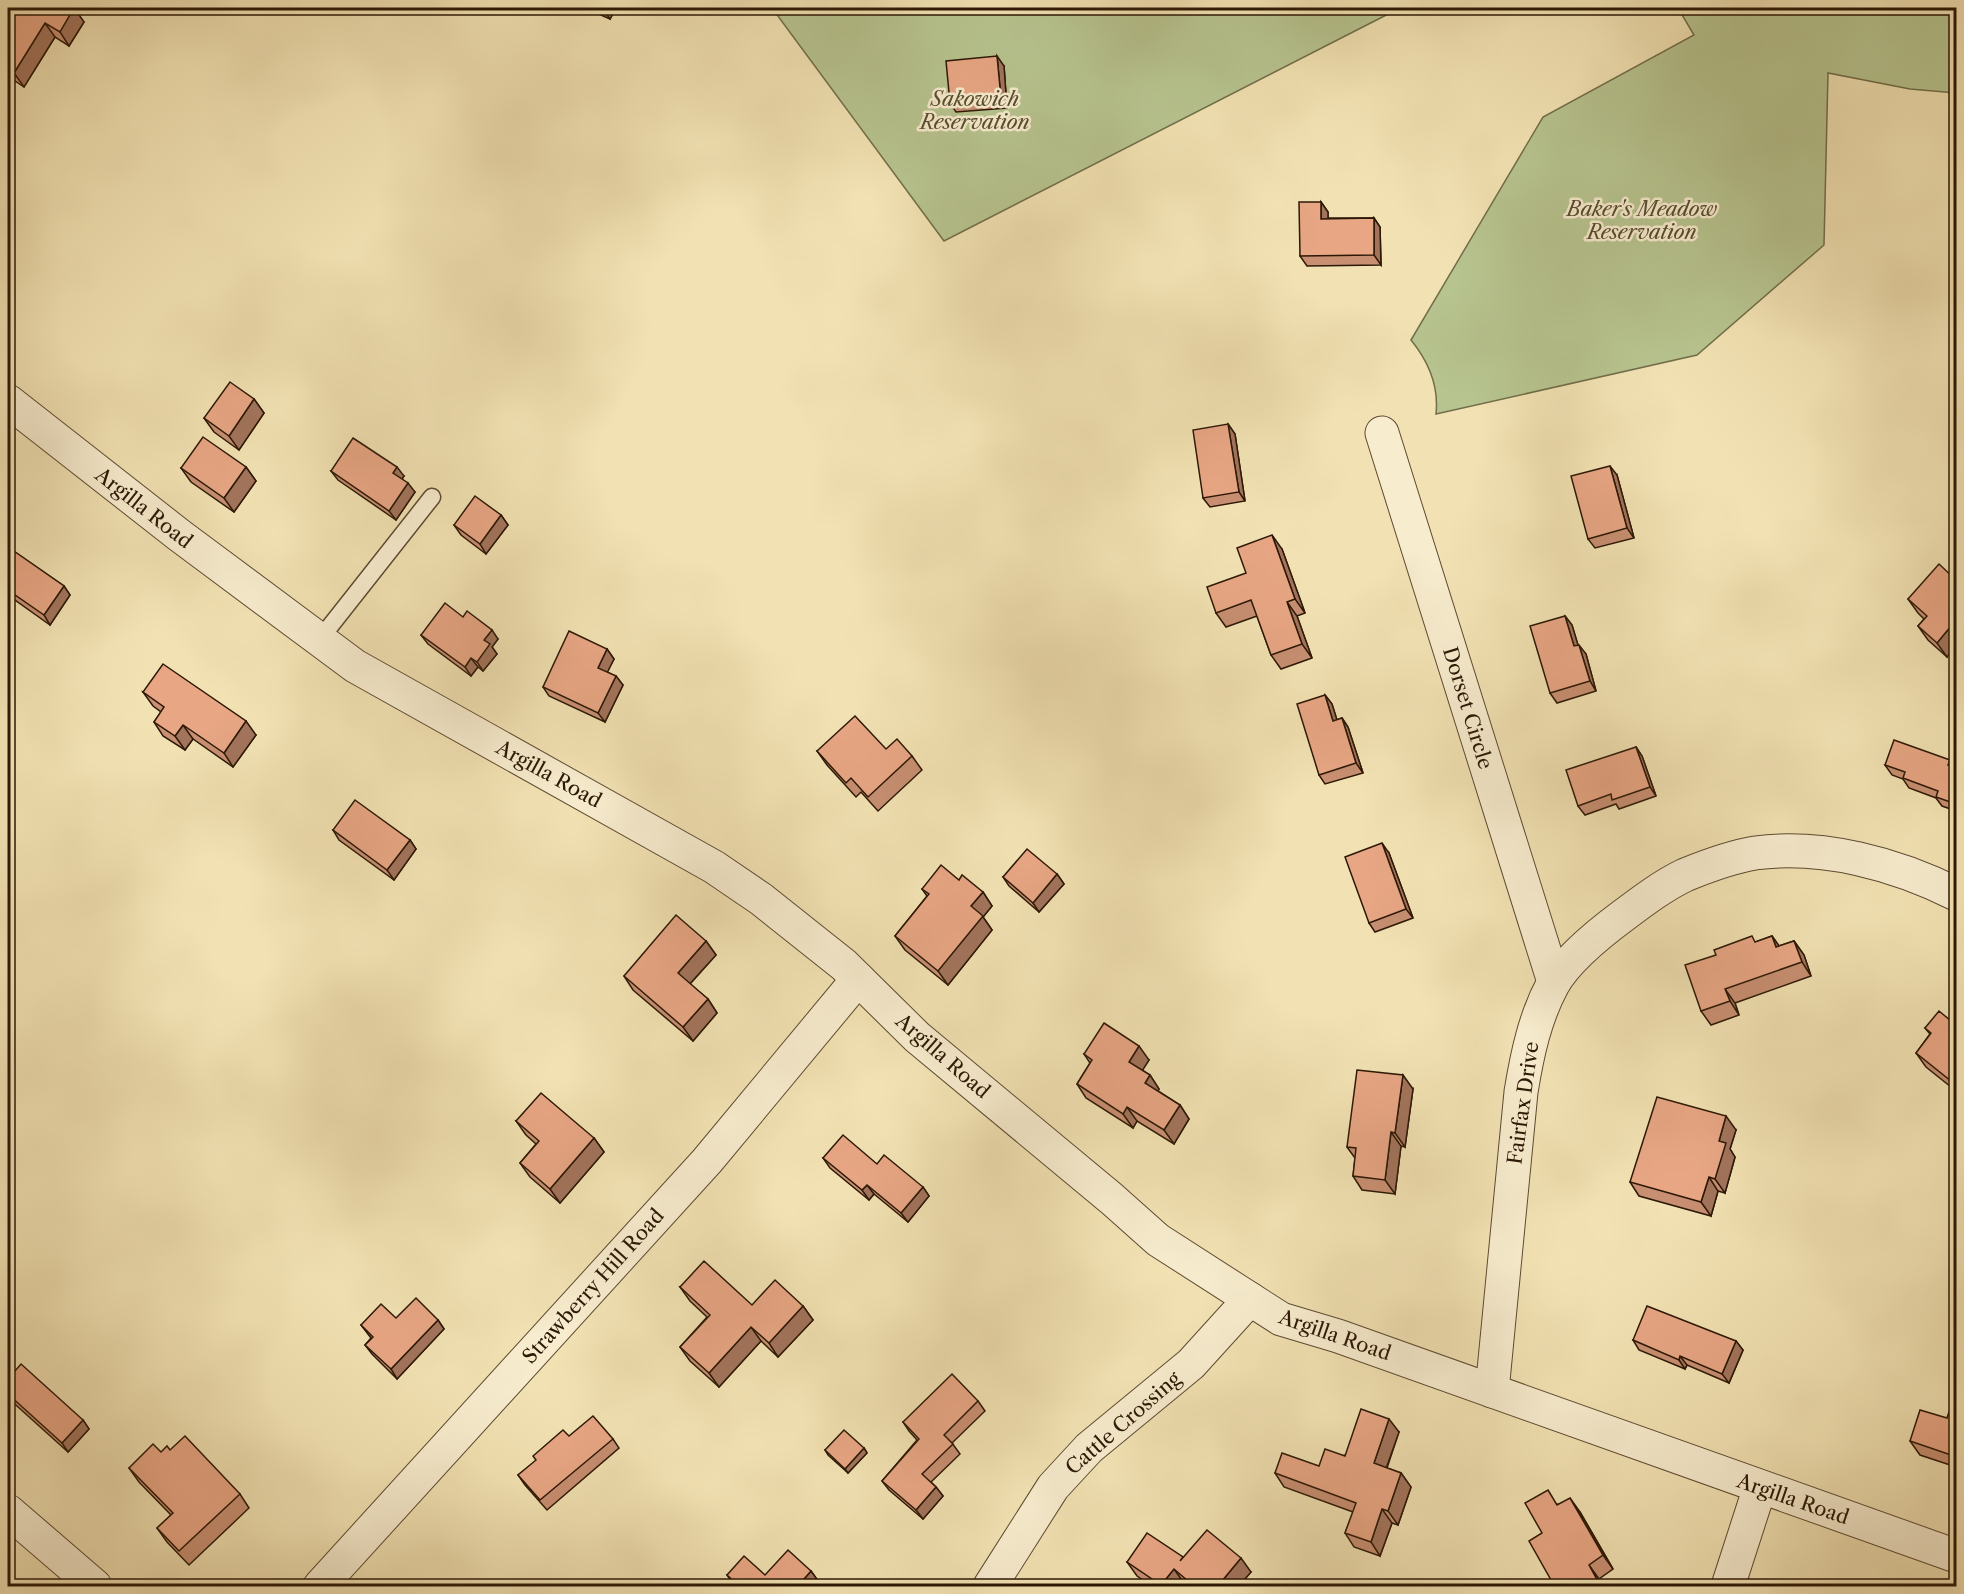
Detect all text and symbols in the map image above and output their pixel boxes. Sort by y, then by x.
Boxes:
park label: Sakowich Reservation [918,87,1030,134]
park label: Baker's Meadow Reservation [1565,197,1718,244]
street label: Argilla Road [90,462,197,553]
street label: Dorset Circle [1438,644,1498,772]
street label: Argilla Road [491,735,606,813]
street label: Argilla Road [890,1008,995,1103]
street label: Fairfax Drive [1503,1040,1543,1166]
street label: Strawberry Hill Road [517,1204,669,1368]
street label: Argilla Road [1275,1304,1394,1365]
street label: Cattle Crossing [1060,1366,1186,1480]
street label: Argilla Road [1733,1468,1852,1529]

